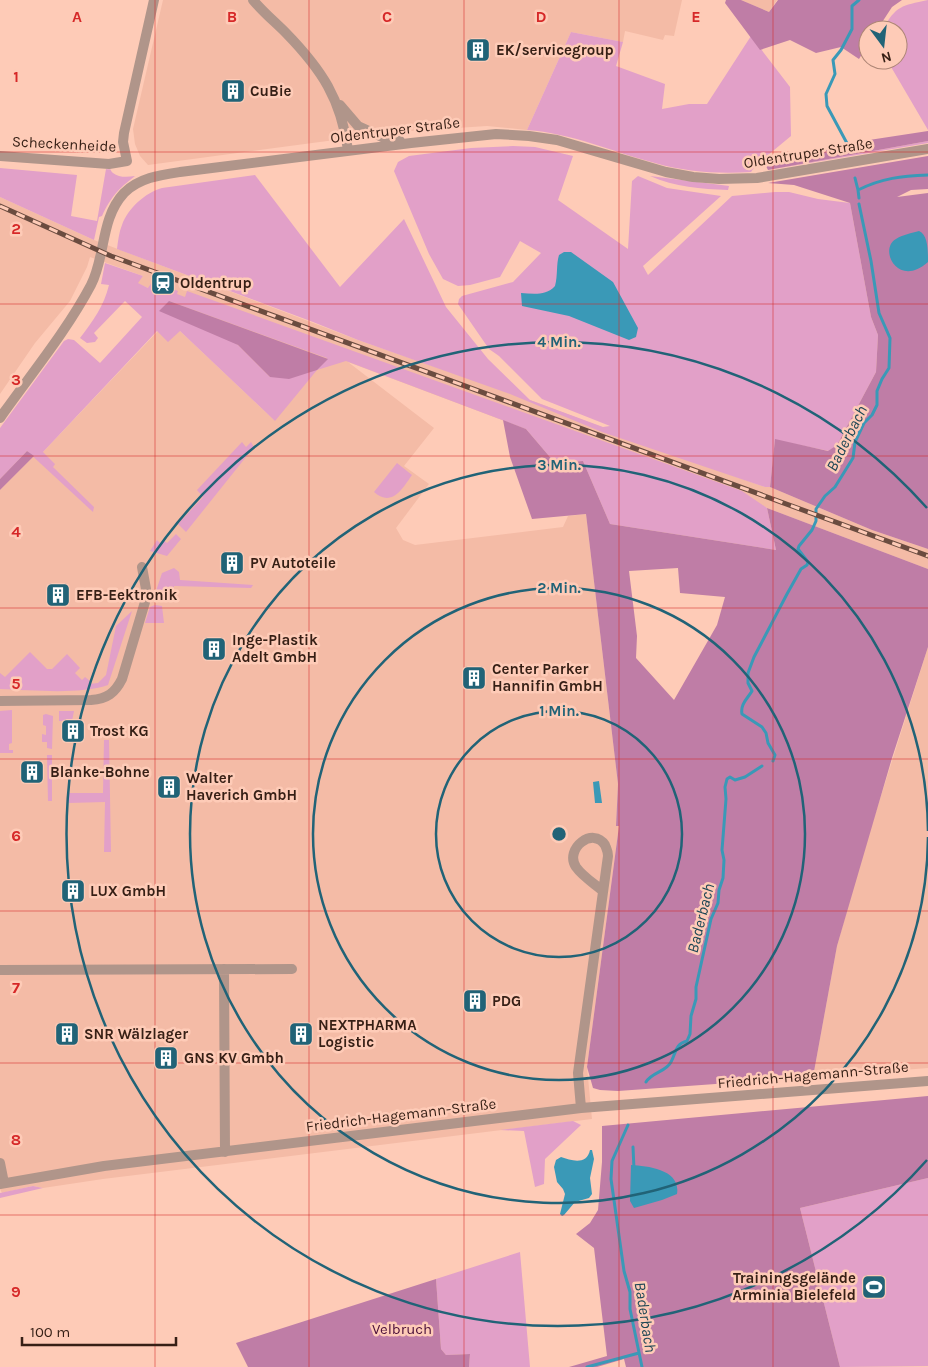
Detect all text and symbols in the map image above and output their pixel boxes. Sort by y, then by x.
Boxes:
text: A [72,7,82,26]
text: B [227,7,237,26]
text: C [382,7,392,26]
text: D [536,7,547,26]
text: E [691,7,701,26]
north arrow [858,20,908,70]
building icon: EK/servicegroup [465,37,491,63]
place label: EK/servicegroup [496,41,614,59]
text: N [879,48,893,67]
text: 1 [13,67,19,86]
building icon: CuBie [220,78,246,104]
place label: CuBie [250,82,292,100]
street label: Oldentruper Straße [329,113,461,147]
street label: Scheckenheide [11,132,117,156]
street label: Oldentruper Straße [742,134,874,172]
text: 2 [11,219,21,238]
station icon: Oldentrup [150,270,176,296]
place label: Oldentrup [180,274,252,292]
text: 4 Min. [537,333,581,351]
text: 3 [11,370,21,389]
water label: Baderbach [822,402,871,474]
text: 3 Min. [537,456,581,474]
text: 4 [11,522,21,541]
building icon: PV Autoteile [219,550,245,576]
place label: PV Autoteile [250,554,336,572]
text: 2 Min. [537,579,581,597]
building icon: EFB-Eektronik [45,582,71,608]
place label: EFB-Eektronik [76,586,177,604]
place label: Inge-Plastik Adelt GmbH [232,631,318,666]
building icon: Inge-Plastik Adelt GmbH [201,636,227,662]
place label: Center Parker Hannifin GmbH [492,660,603,695]
building icon: Center Parker Hannifin GmbH [461,665,487,691]
text: 5 [11,674,21,693]
text: 1 Min. [539,702,579,720]
building icon: Trost KG [60,718,86,744]
place label: Trost KG [90,722,149,740]
building icon: Blanke-Bohne [19,759,45,785]
place label: Blanke-Bohne [50,763,150,781]
place label: Walter Haverich GmbH [186,769,297,804]
building icon: Walter Haverich GmbH [156,774,182,800]
centre of rings [550,825,568,843]
text: 6 [11,826,21,845]
building icon: LUX GmbH [60,878,86,904]
water label: Baderbach [683,881,718,955]
place label: LUX GmbH [90,882,166,900]
text: 7 [12,978,20,997]
building icon: PDG [462,988,488,1014]
place label: PDG [492,992,521,1010]
place label: NEXTPHARMA Logistic [318,1016,417,1051]
building icon: SNR Wälzlager [54,1021,80,1047]
building icon: NEXTPHARMA Logistic [288,1021,314,1047]
place label: SNR Wälzlager [84,1025,188,1043]
building icon: GNS KV Gmbh [153,1045,179,1071]
place label: GNS KV Gmbh [184,1049,284,1067]
street label: Friedrich-Hagemann-Straße [717,1058,909,1092]
street label: Friedrich-Hagemann-Straße [305,1094,497,1136]
text: 8 [11,1130,21,1149]
place label: Trainingsgelände Arminia Bielefeld [732,1269,856,1304]
sports icon: Trainingsgelände Arminia Bielefeld [861,1274,887,1300]
water label: Baderbach [631,1280,660,1354]
text: 9 [11,1282,21,1301]
scale bar [22,1314,176,1346]
park label: Velbruch [372,1320,432,1338]
text: 100 m [30,1323,70,1341]

